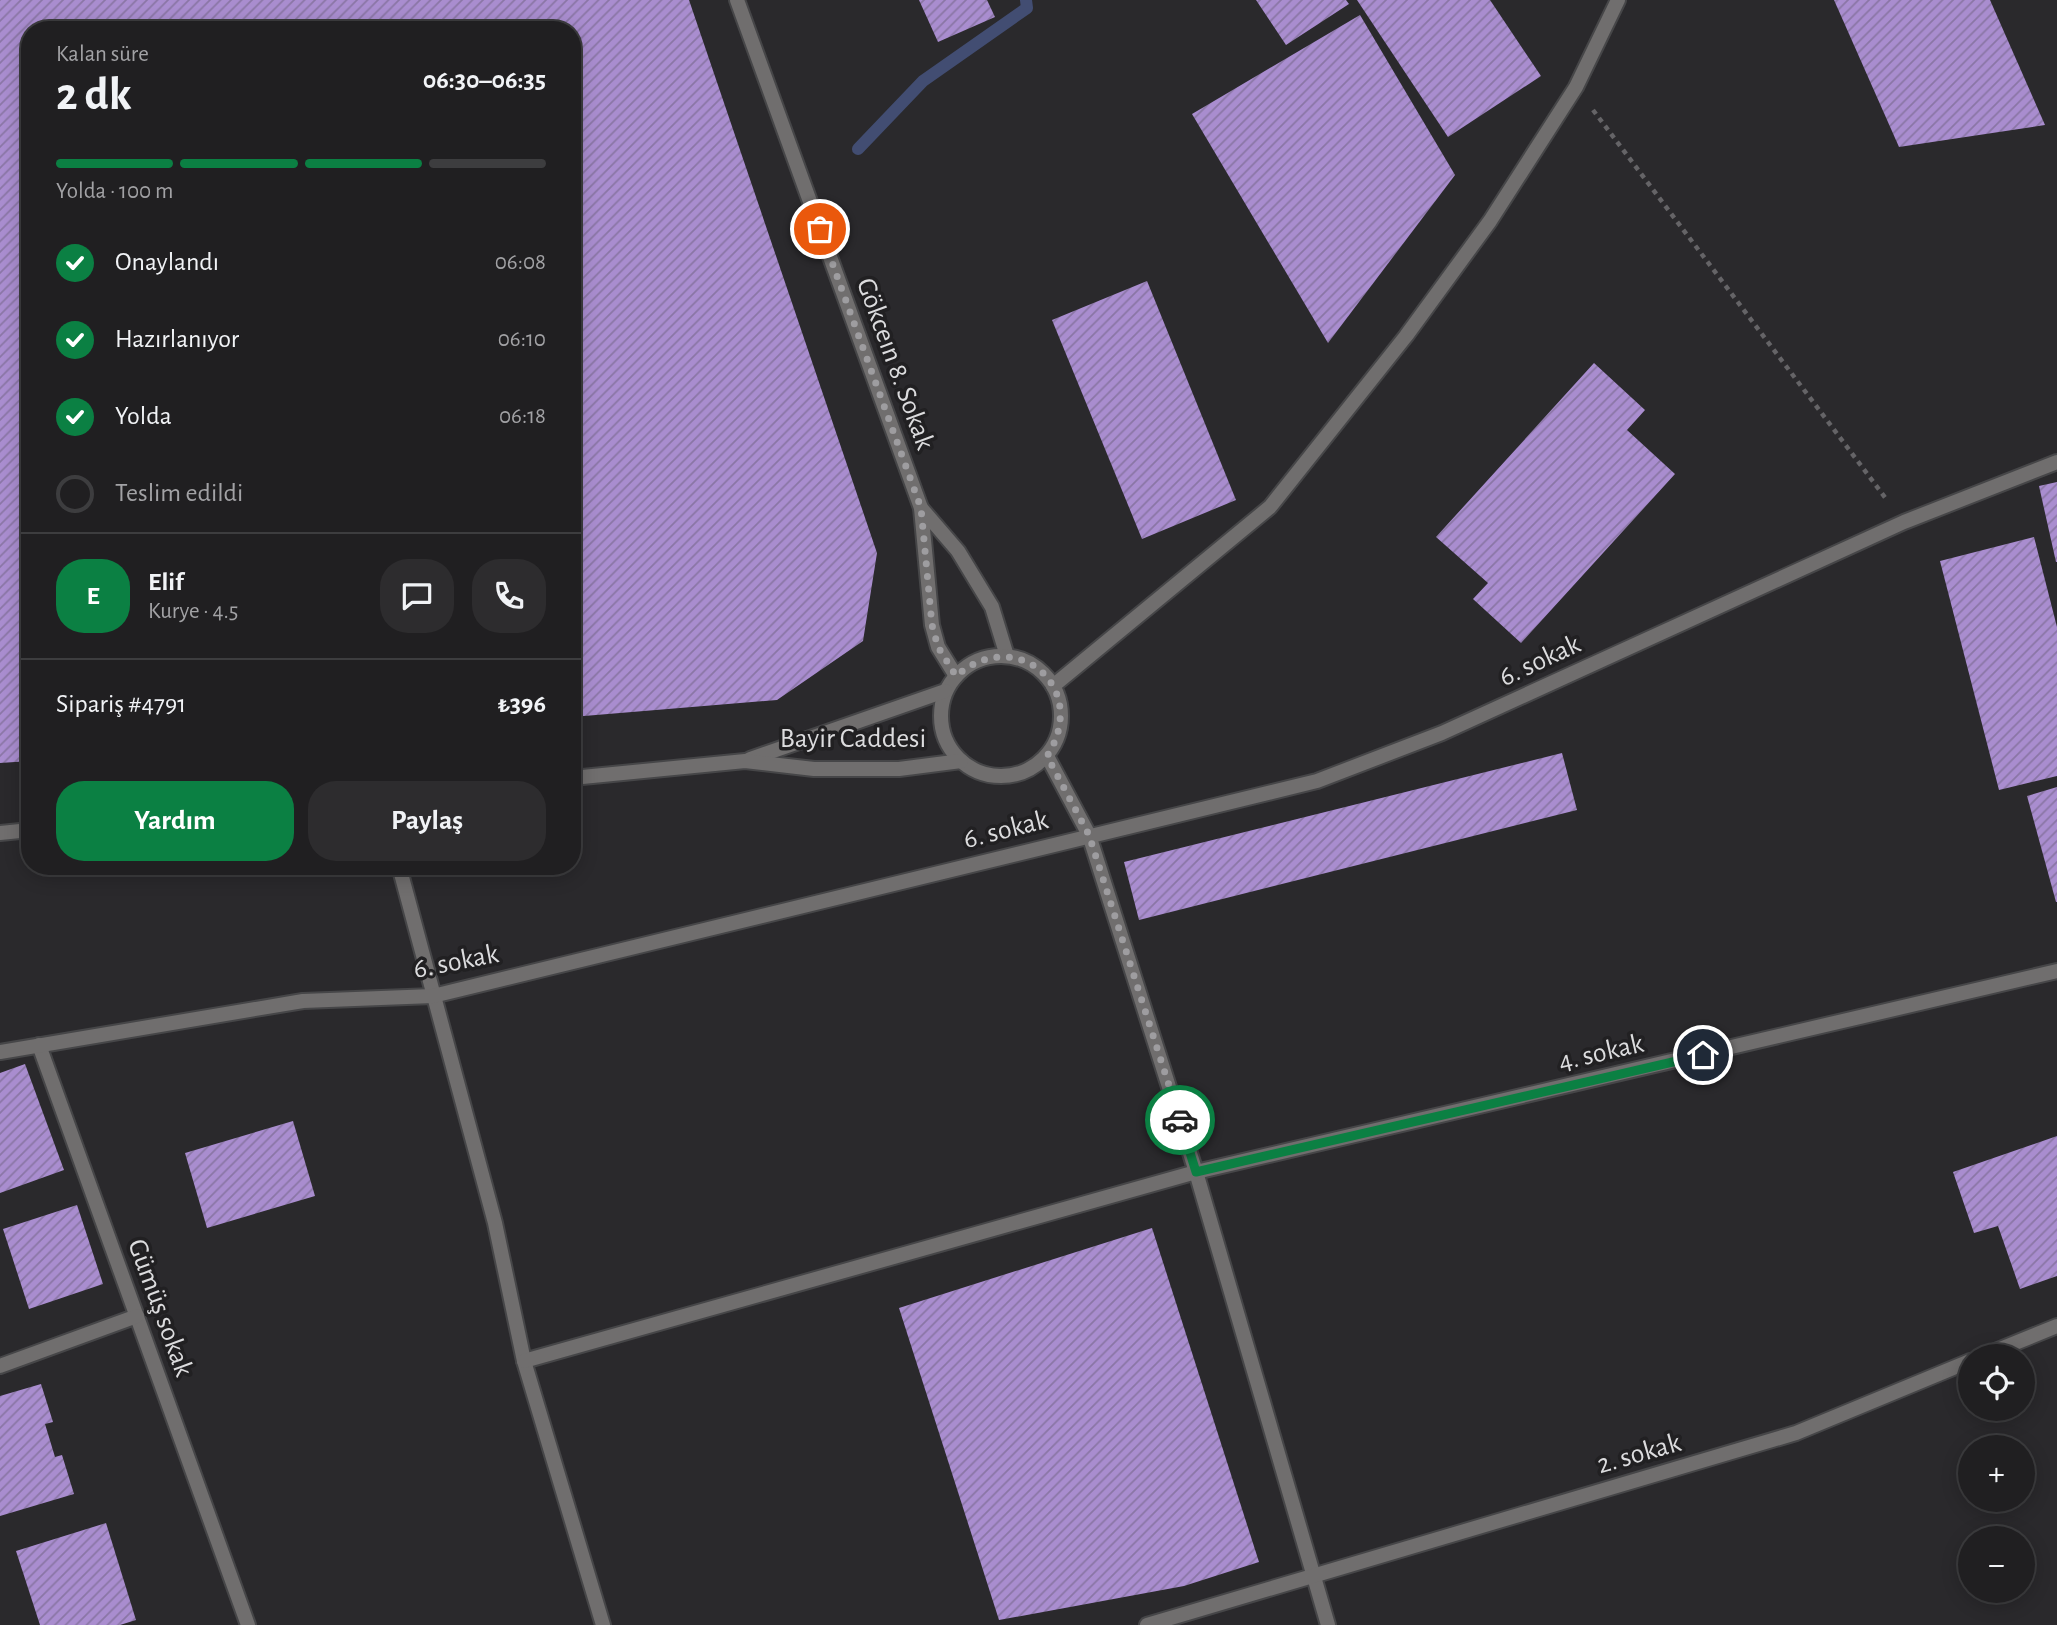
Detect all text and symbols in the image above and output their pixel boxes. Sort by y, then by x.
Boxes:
text: Kalan süre [56,43,149,66]
text: 06:30–06:35 [423,67,546,93]
text: 2 dk [56,72,132,118]
text: Yolda · 100 m [56,180,173,203]
pin [790,199,850,259]
icon: bag [801,210,839,248]
icon: check [56,244,94,282]
text: Onaylandı [115,249,219,275]
text: 06:08 [495,251,546,274]
street label: Gökceın 8. Sokak [851,274,939,454]
icon: check [56,321,94,359]
text: Hazırlanıyor [115,326,239,352]
text: 06:10 [498,328,546,351]
icon: check [56,398,94,436]
text: Yolda [115,403,172,429]
text: 06:18 [499,405,546,428]
text: Teslim edildi [115,480,243,506]
button: chat [380,559,454,633]
button: phone [472,559,546,633]
text: Elif [148,569,184,595]
text: E [86,583,100,609]
text: Kurye · 4.5 [148,600,238,623]
street label: 6. sokak [1495,630,1585,692]
text: Sipariş #4791 [56,691,186,717]
text: ₺396 [497,691,546,717]
street label: Bayir Caddesi [780,725,926,753]
button: Yardım [56,781,294,861]
button: Paylaş [308,781,546,861]
street label: 6. sokak [961,806,1051,854]
street label: 6. sokak [411,940,501,984]
pin [1673,1025,1733,1085]
street label: 4. sokak [1556,1030,1647,1076]
icon: home [1684,1036,1722,1074]
courier [1145,1085,1215,1155]
icon: car [1161,1101,1199,1139]
street label: Gümüş sokak [122,1236,198,1381]
map controls [1958,1344,2035,1603]
button: locate [1958,1344,2035,1421]
street label: 2. sokak [1594,1429,1684,1479]
button: + [1958,1435,2035,1512]
button: − [1958,1526,2035,1603]

